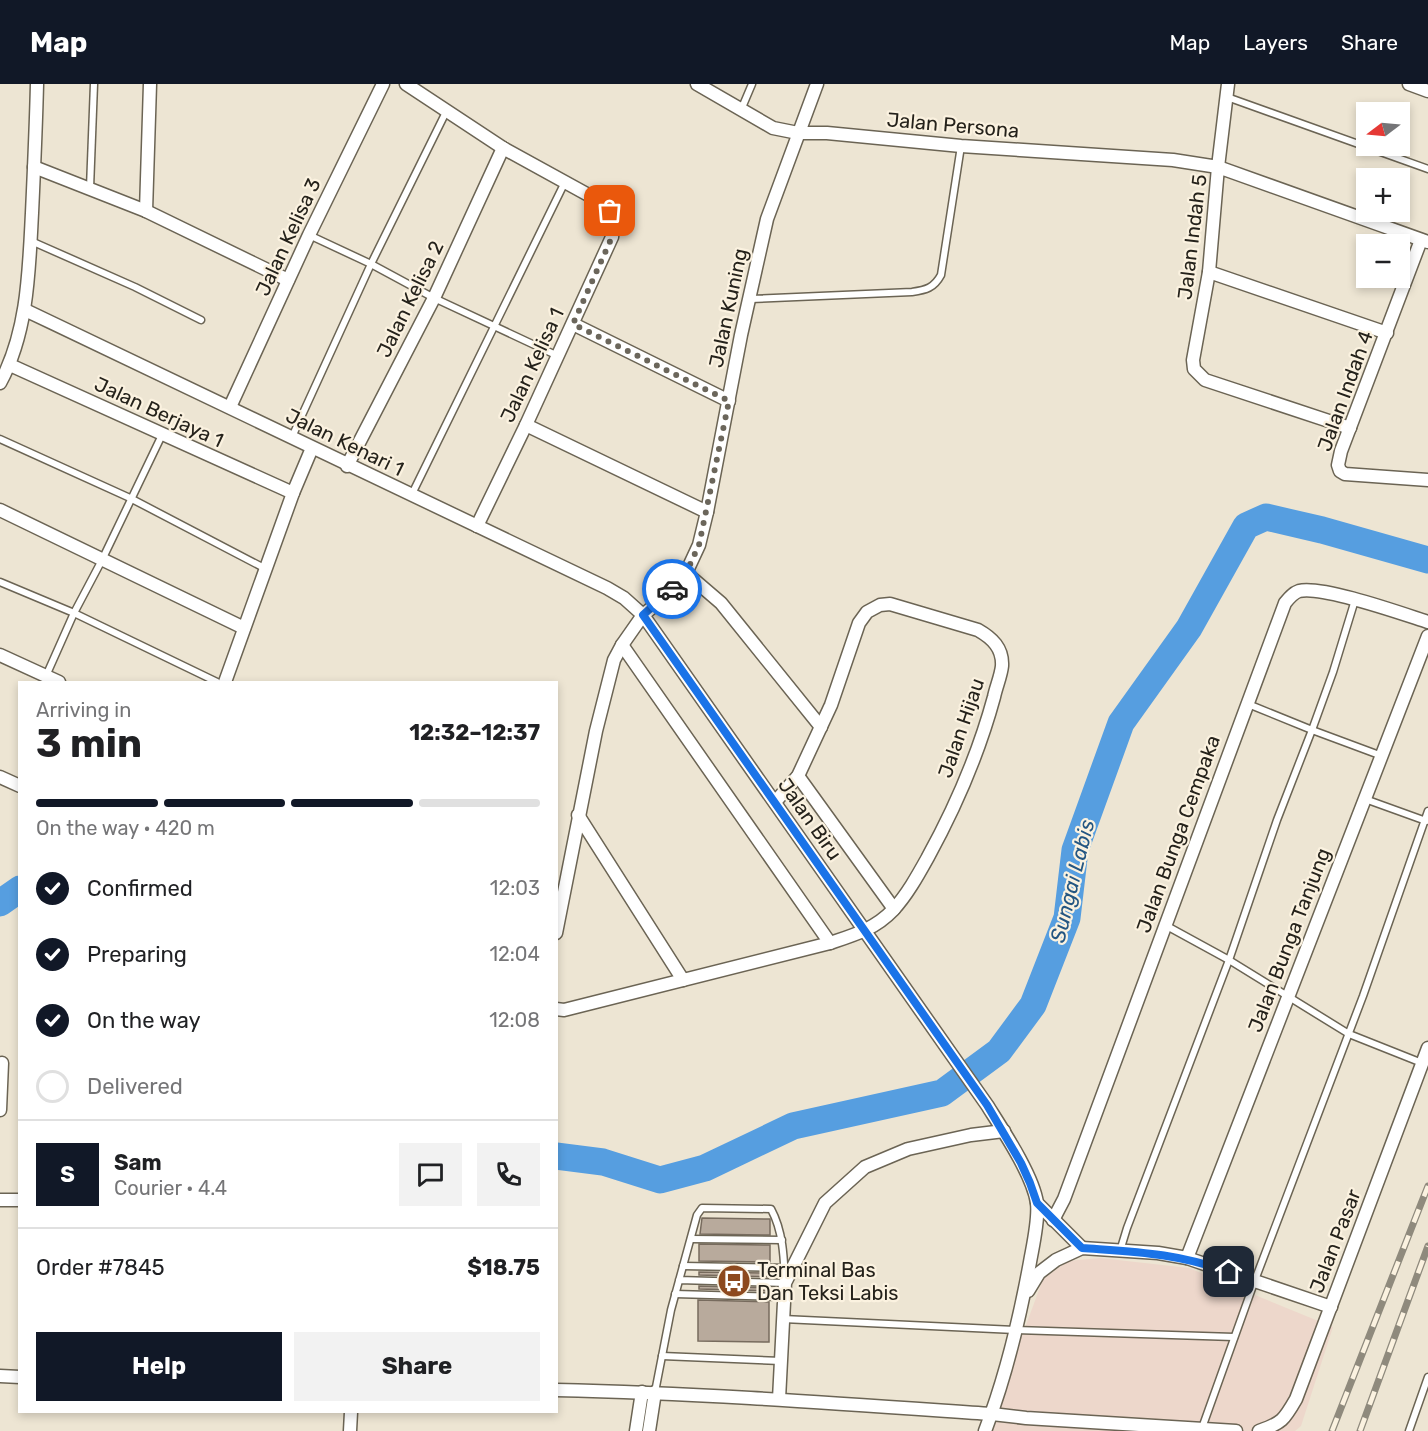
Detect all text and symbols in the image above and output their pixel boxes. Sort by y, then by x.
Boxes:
text: Map [30,26,87,59]
text: Map [1169,30,1210,55]
text: Layers [1243,30,1308,55]
text: Share [1341,30,1398,55]
north arrow [1356,102,1410,156]
map controls [1356,102,1410,288]
street label: Jalan Persona [886,107,1020,143]
button: + [1356,168,1410,222]
street label: Jalan Indah 5 [1172,173,1212,301]
street label: Jalan Kelisa 3 [250,174,326,300]
pin [584,185,635,236]
icon: bag [593,194,626,227]
button: − [1356,234,1410,288]
street label: Jalan Kelisa 2 [371,237,449,361]
street label: Jalan Kuning [704,246,752,370]
street label: Jalan Kelisa 1 [495,304,569,426]
street label: Jalan Indah 4 [1312,327,1378,455]
street label: Jalan Berjaya 1 [91,372,227,452]
street label: Jalan Kenari 1 [282,403,408,481]
courier [642,559,702,619]
icon: car [656,573,689,606]
street label: Jalan Hijau [933,675,989,781]
text: Arriving in [36,698,131,722]
text: 12:32–12:37 [409,719,540,746]
text: 3 min [36,721,142,767]
street label: Jalan Bunga Cempaka [1131,732,1225,936]
street label: Jalan Biru [773,773,847,865]
text: On the way · 420 m [36,816,215,840]
water label: Sungai Labis [1045,817,1099,945]
street label: Jalan Bunga Tanjung [1243,844,1335,1036]
icon: check [36,872,69,905]
text: Confirmed [87,875,193,902]
text: 12:03 [490,876,540,900]
icon: check [36,938,69,971]
text: Preparing [87,941,187,968]
text: 12:04 [489,942,540,966]
icon: check [36,1004,69,1037]
text: On the way [87,1007,201,1034]
text: 12:08 [489,1008,540,1032]
text: Delivered [87,1073,183,1100]
button: chat [399,1143,462,1206]
button: phone [477,1143,540,1206]
text: Sam [114,1149,162,1176]
text: S [60,1161,75,1188]
text: Courier · 4.4 [114,1176,227,1200]
street label: Jalan Pasar [1304,1185,1366,1296]
pin [1203,1246,1254,1297]
text: Order #7845 [36,1254,165,1281]
text: $18.75 [467,1254,540,1281]
icon: home [1212,1255,1245,1288]
place label: Terminal Bas Dan Teksi Labis [757,1258,899,1305]
bus stop icon: Terminal Bas Dan Teksi Labis [716,1263,752,1299]
button: Help [36,1332,282,1401]
button: Share [294,1332,540,1401]

